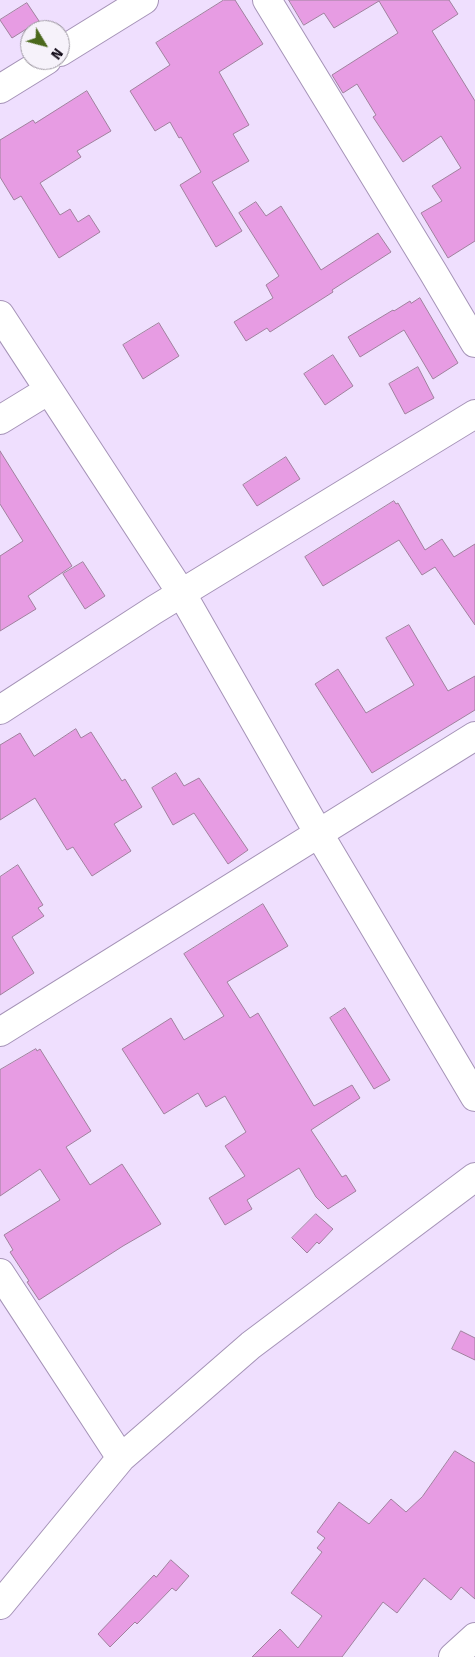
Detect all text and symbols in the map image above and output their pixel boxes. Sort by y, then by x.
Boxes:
north arrow [20,20,70,70]
text: N [47,45,66,63]

